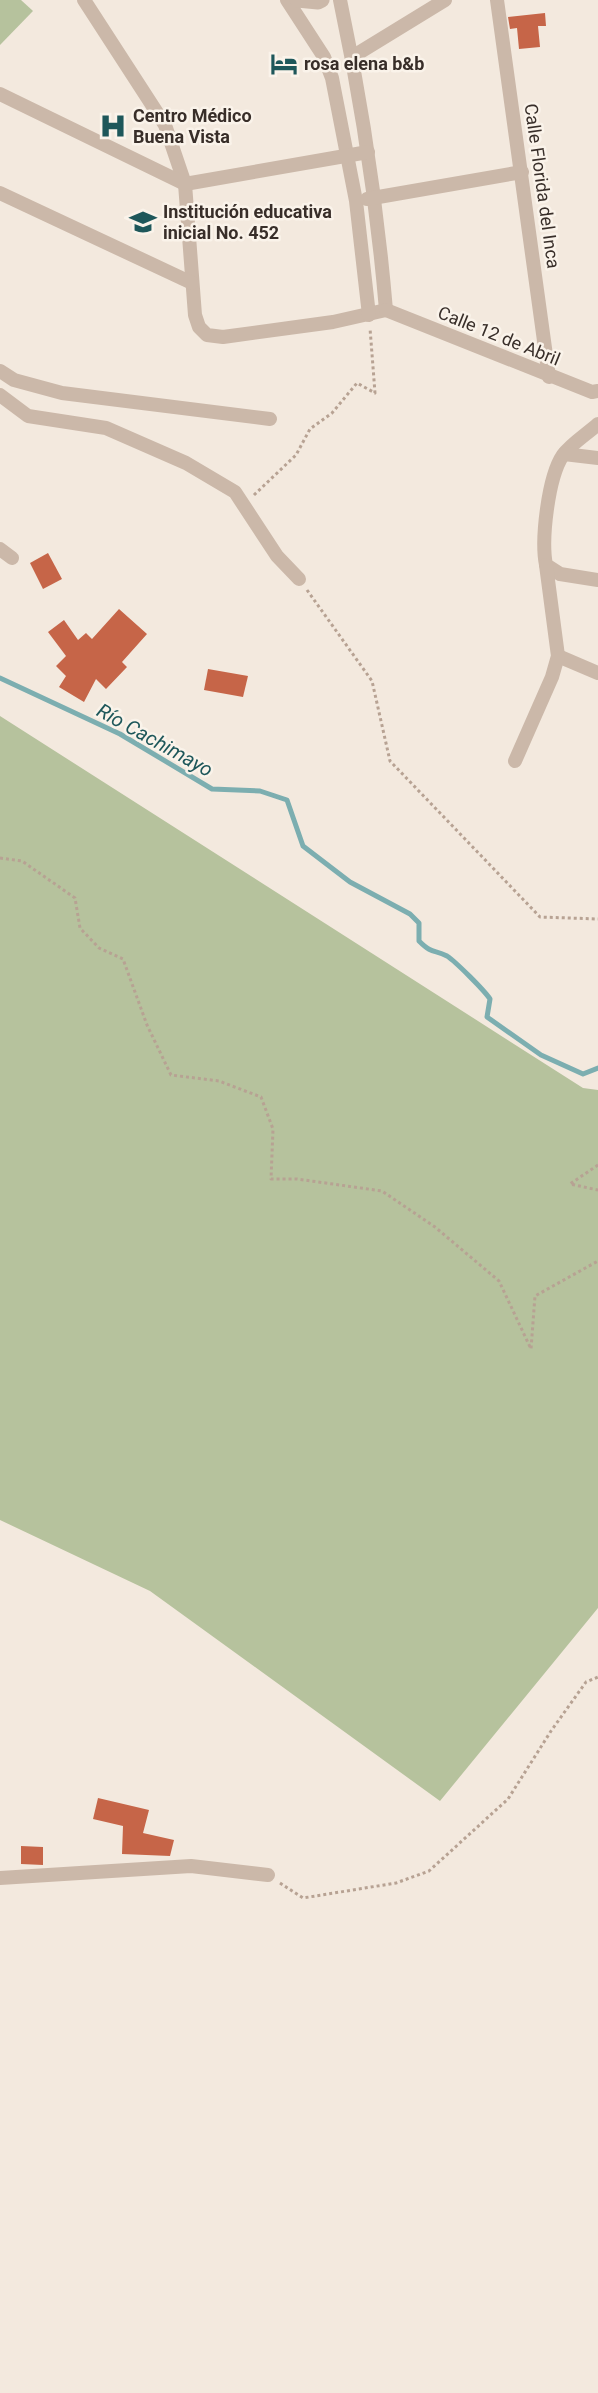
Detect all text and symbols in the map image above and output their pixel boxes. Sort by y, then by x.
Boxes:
hotel icon: rosa elena b&b [269,49,299,79]
place label: rosa elena b&b [304,53,424,74]
street label: Calle Florida del Inca [521,102,564,270]
place label: Centro Médico Buena Vista [133,105,252,147]
hospital icon: Centro Médico Buena Vista [98,111,128,141]
place label: Institución educativa inicial No. 452 [163,201,332,243]
school or university icon: Institución educativa inicial No. 452 [128,207,158,237]
street label: Calle 12 de Abril [435,301,563,370]
water label: Río Cachimayo [93,698,217,782]

